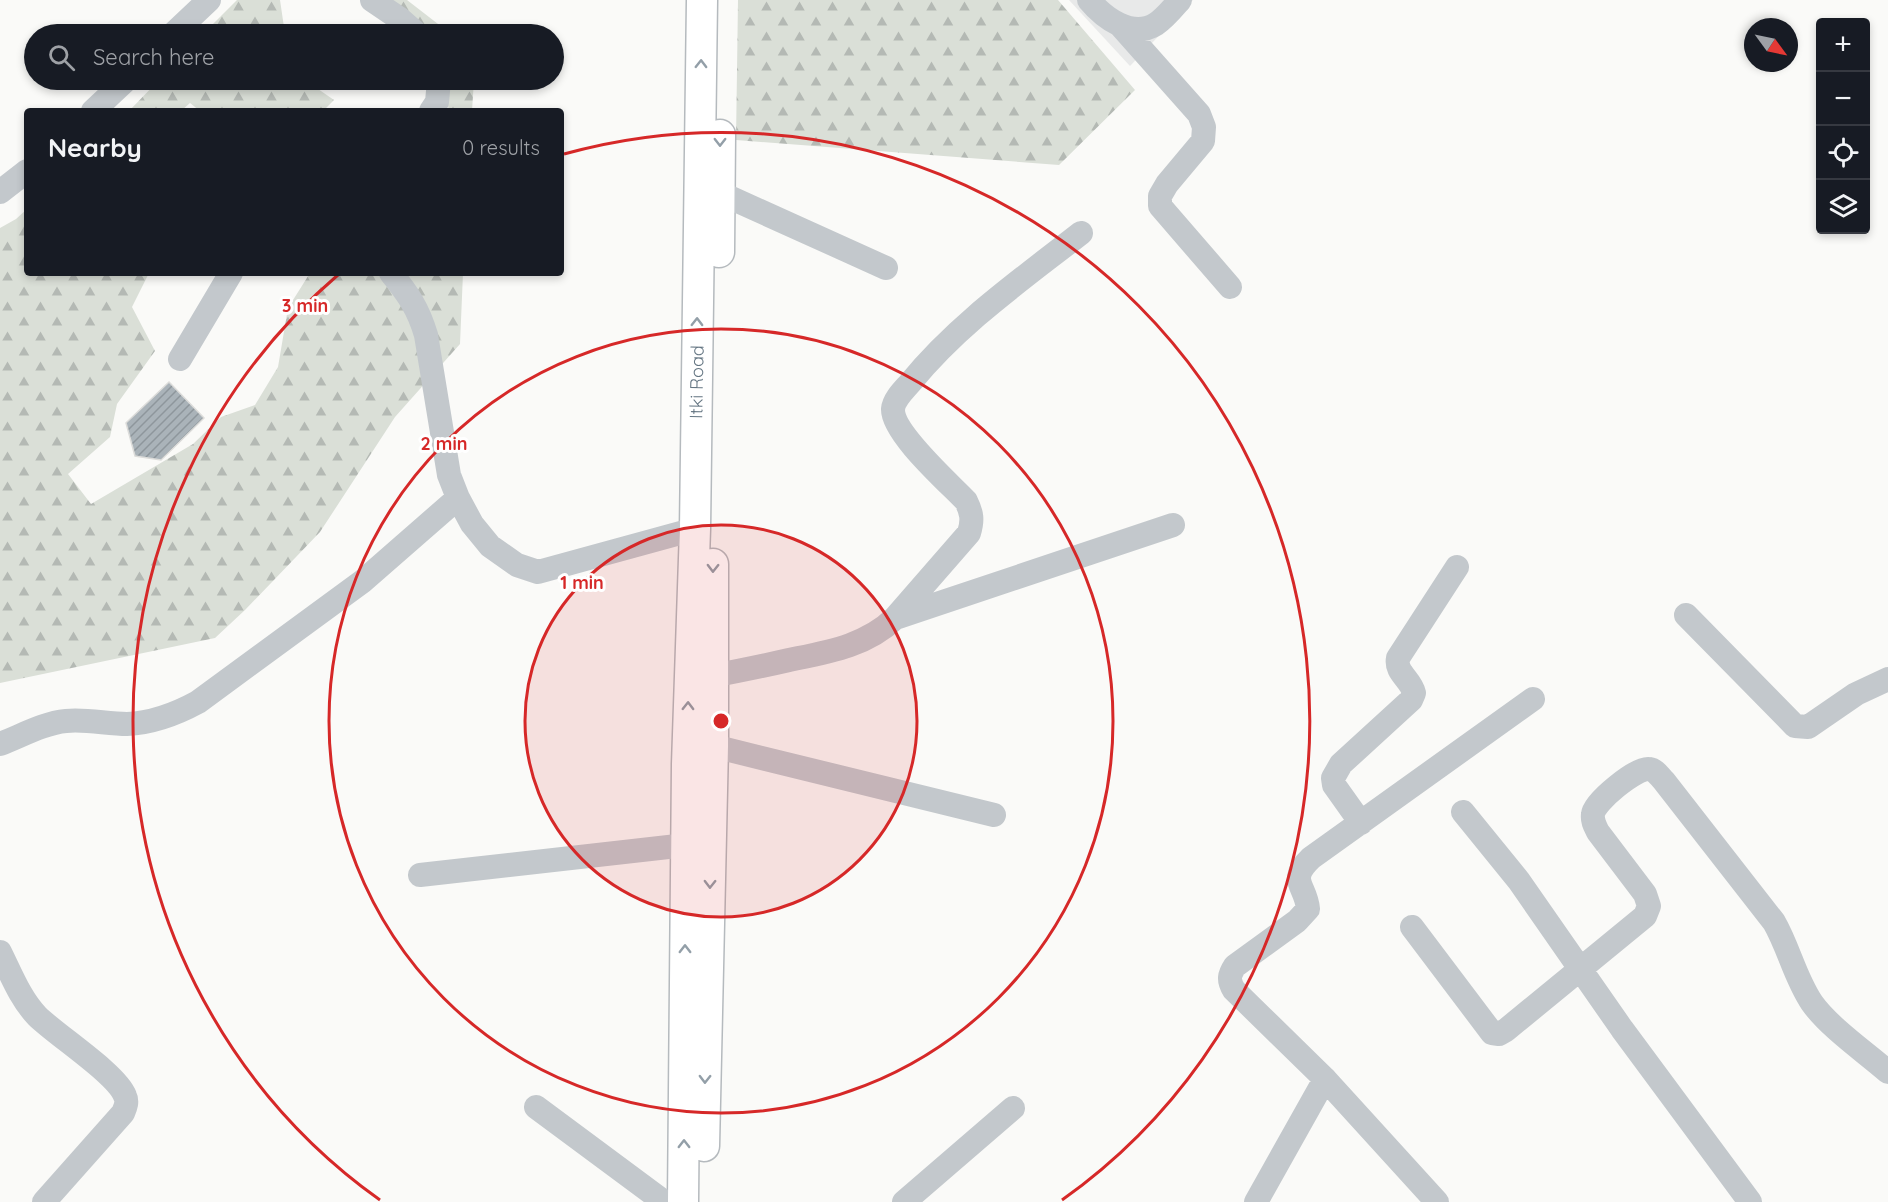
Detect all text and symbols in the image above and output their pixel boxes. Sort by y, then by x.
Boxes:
north arrow [1744,18,1798,72]
map controls [1816,18,1870,234]
button: + [1816,18,1870,72]
search box [24,24,564,90]
icon: search [45,41,78,74]
text: Search here [93,43,214,71]
one-way arrow [694,59,707,68]
button: − [1816,72,1870,126]
button: locate [1816,126,1870,180]
text: Nearby [48,131,142,164]
text: 0 results [462,135,540,160]
one-way arrow [714,138,726,147]
button: layers [1816,180,1870,234]
text: 3 min [282,294,328,317]
one-way arrow [691,317,703,326]
street label: Itki Road [684,345,709,419]
text: 2 min [421,432,467,455]
one-way arrow [707,564,719,573]
text: 1 min [560,571,604,594]
one-way arrow [682,701,694,710]
centre of rings [711,711,731,731]
one-way arrow [703,879,716,888]
one-way arrow [679,944,691,953]
one-way arrow [699,1074,712,1083]
one-way arrow [678,1139,690,1148]

